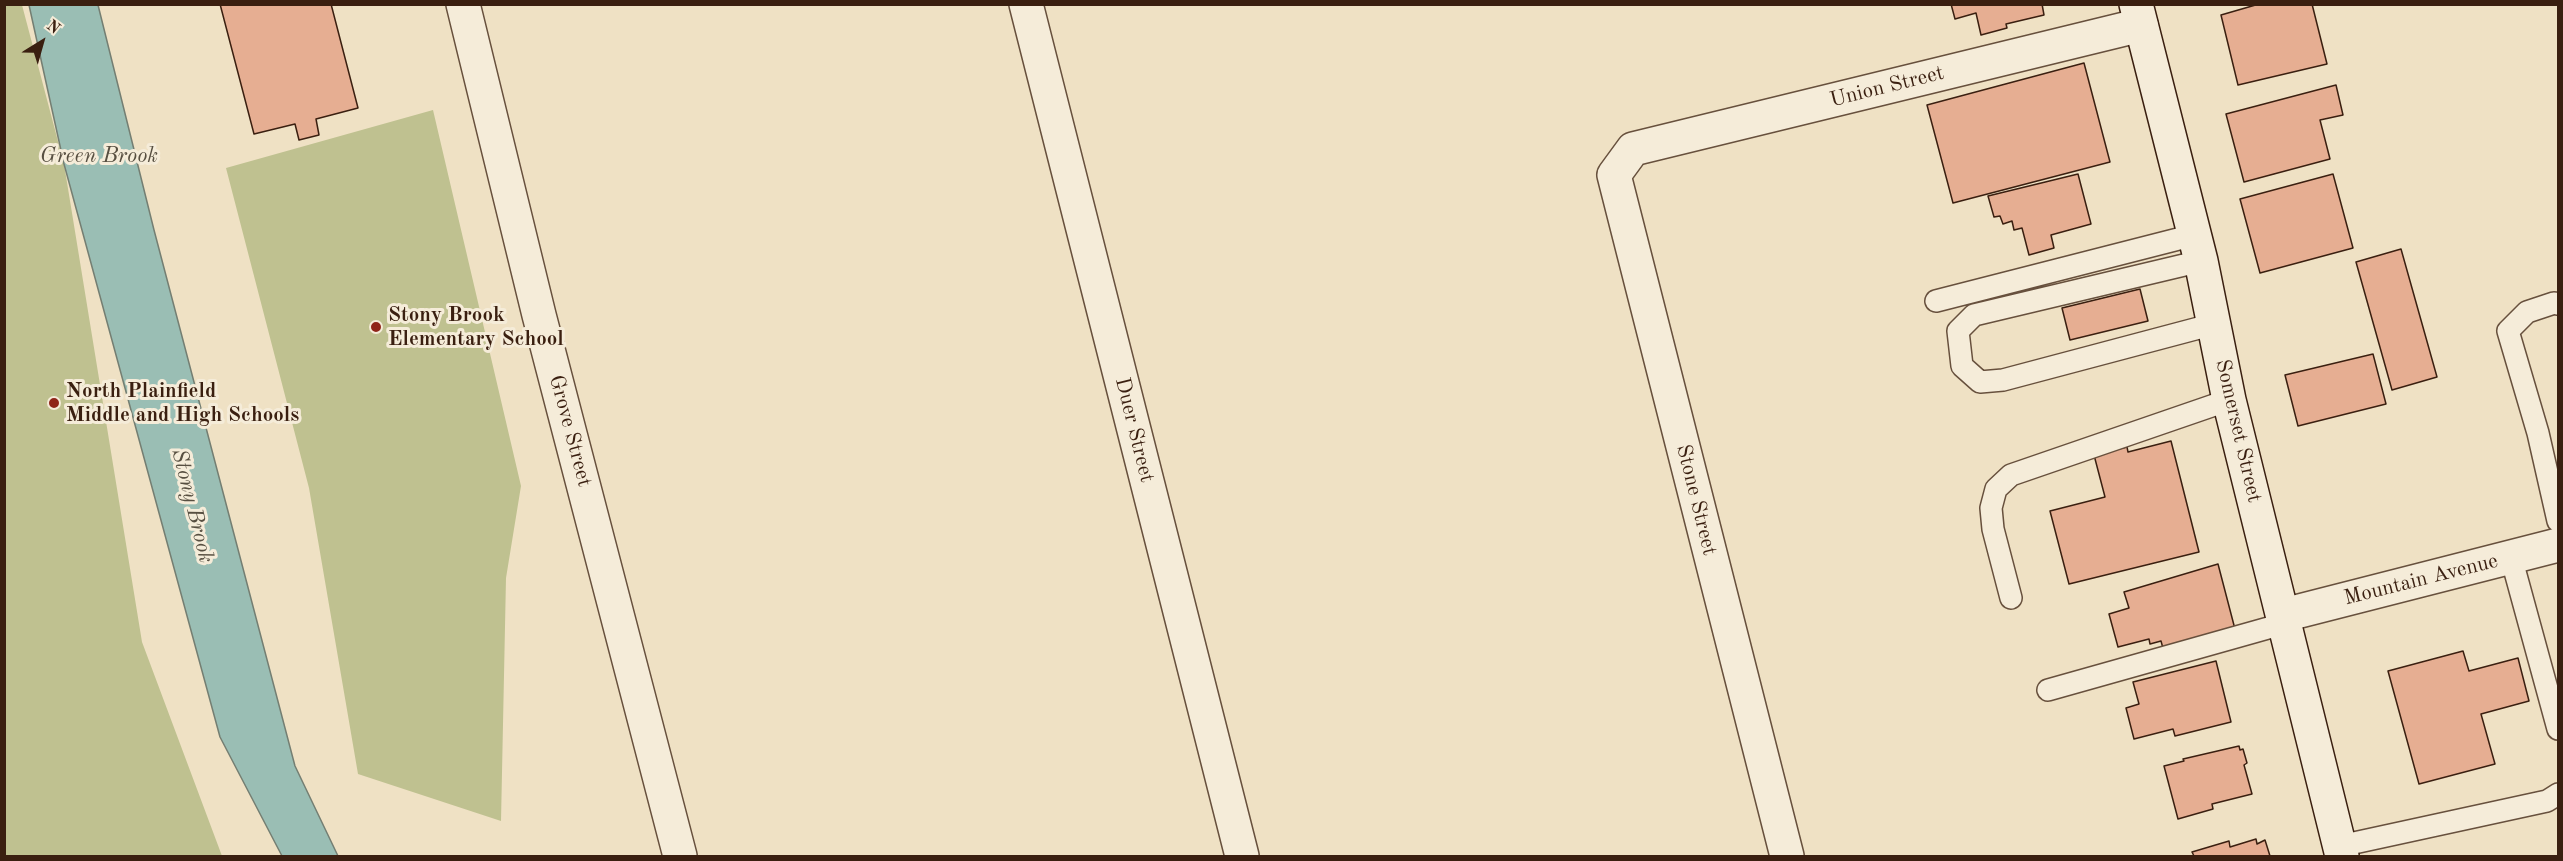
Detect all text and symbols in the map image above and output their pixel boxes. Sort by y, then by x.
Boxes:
north arrow [12,12,72,72]
text: N [43,18,63,38]
street label: Union Street [1827,61,1947,113]
water label: Green Brook [40,143,158,169]
place label: Stony Brook Elementary School [388,302,564,352]
marker: Stony Brook Elementary School [369,320,383,334]
street label: Somerset Street [2209,357,2267,505]
street label: Grove Street [543,372,597,490]
street label: Duer Street [1109,375,1159,485]
place label: North Plainfield Middle and High Schools [66,378,299,428]
marker: North Plainfield Middle and High Schools [47,396,61,410]
street label: Stone Street [1670,442,1722,558]
water label: Stony Brook [165,446,219,566]
street label: Mountain Avenue [2341,549,2501,611]

